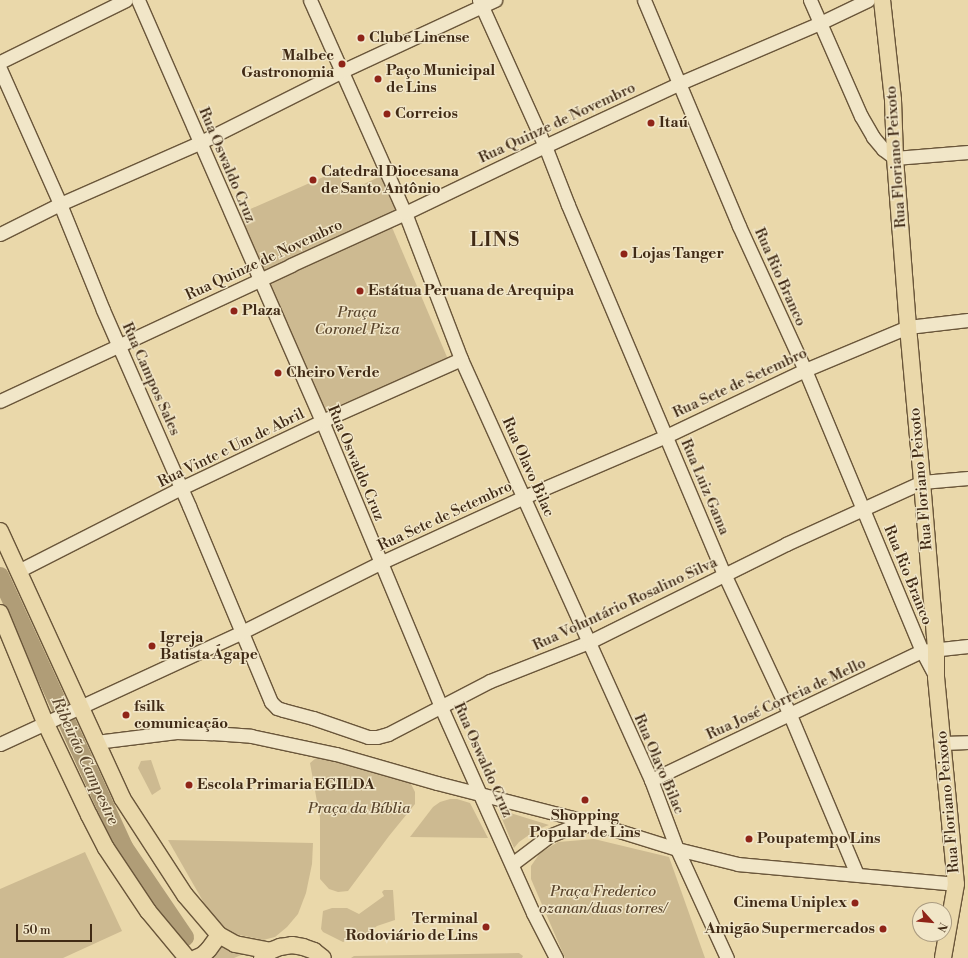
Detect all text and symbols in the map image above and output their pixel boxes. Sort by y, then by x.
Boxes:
place label: Clube Linense [369,29,470,47]
marker: Clube Linense [356,33,366,43]
place label: Malbec Gastronomia [241,46,334,81]
marker: Malbec Gastronomia [337,59,347,69]
place label: Paço Municipal de Lins [386,61,495,96]
marker: Paço Municipal de Lins [373,74,383,84]
street label: Rua Quinze de Novembro [476,79,638,167]
street label: Rua Floriano Peixoto [882,85,910,229]
street label: Rua Oswaldo Cruz [195,105,259,225]
place label: Correios [395,105,458,123]
marker: Correios [382,109,392,119]
place label: Itaú [659,114,688,132]
marker: Itaú [646,118,656,128]
place label: Catedral Diocesana de Santo Antônio [321,162,459,197]
marker: Catedral Diocesana de Santo Antônio [308,175,318,185]
street label: Rua Quinze de Novembro [183,216,345,304]
street label: Rua Rio Branco [750,225,810,329]
district label: LINS [470,230,520,252]
place label: Lojas Tanger [632,245,724,263]
marker: Lojas Tanger [619,249,629,259]
place label: Estátua Peruana de Arequipa [368,282,574,300]
marker: Estátua Peruana de Arequipa [355,286,365,296]
place label: Plaza [242,302,281,320]
park label: Praça Coronel Piza [314,303,400,338]
marker: Plaza [229,306,239,316]
street label: Rua Campos Sales [118,320,184,438]
street label: Rua Sete de Setembro [670,344,810,422]
place label: Cheiro Verde [286,364,379,382]
marker: Cheiro Verde [273,368,283,378]
street label: Rua Oswaldo Cruz [324,403,388,523]
street label: Rua Vinte e Um de Abril [155,405,307,491]
street label: Rua Floriano Peixoto [906,407,936,551]
street label: Rua Olavo Bilac [498,414,558,520]
street label: Rua Luiz Gama [677,436,733,538]
street label: Rua Sete de Setembro [375,477,515,555]
street label: Rua Rio Branco [880,523,936,627]
street label: Rua Voluntário Rosalino Silva [530,553,720,655]
place label: Igreja Batista Ágape [160,628,258,663]
marker: Igreja Batista Ágape [147,641,157,651]
street label: Rua José Correia de Mello [703,654,869,744]
water label: Ribeirão Campestre [47,694,123,828]
place label: fsilk comunicação [134,697,228,732]
street label: Rua Oswaldo Cruz [450,700,516,820]
marker: fsilk comunicação [121,710,131,720]
street label: Rua Olavo Bilac [630,711,688,817]
street label: Rua Floriano Peixoto [933,730,963,874]
place label: Escola Primaria EGILDA [197,776,374,794]
marker: Escola Primaria EGILDA [184,780,194,790]
marker: Shopping Popular de Lins [580,795,590,805]
park label: Praça da Bíblia [308,800,410,818]
place label: Shopping Popular de Lins [530,806,640,841]
place label: Poupatempo Lins [757,830,881,848]
marker: Poupatempo Lins [744,834,754,844]
park label: Praça Frederico ozanan/duas torres/ [539,882,667,917]
place label: Cinema Uniplex [733,894,847,912]
marker: Cinema Uniplex [850,898,860,908]
north arrow [912,902,952,942]
place label: Terminal Rodoviário de Lins [346,909,478,944]
scale bar [18,916,94,942]
place label: Amigão Supermercados [705,920,875,938]
text: N [934,920,950,934]
marker: Terminal Rodoviário de Lins [481,922,491,932]
text: 50 m [23,923,51,938]
marker: Amigão Supermercados [878,924,888,934]

